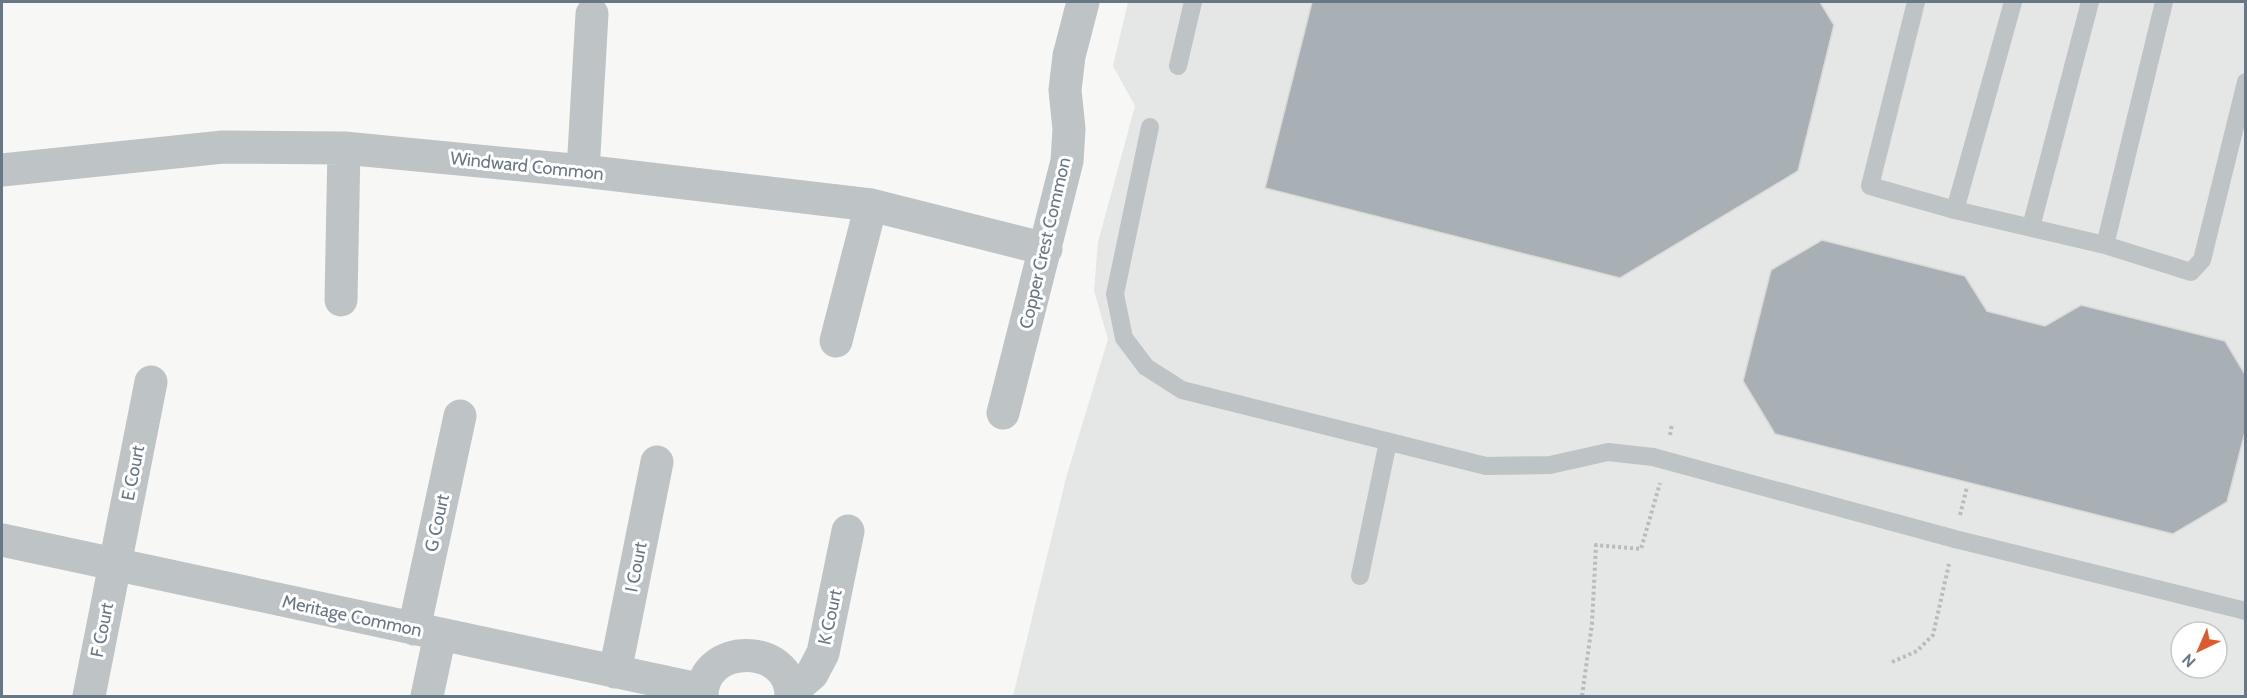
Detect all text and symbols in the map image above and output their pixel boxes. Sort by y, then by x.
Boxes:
street label: Windward Common [449,147,605,185]
street label: Copper Crest Common [1015,155,1075,331]
street label: E Court [117,443,149,503]
street label: G Court [420,492,454,554]
street label: I Court [620,540,652,594]
street label: K Court [813,587,847,647]
street label: Meritage Common [280,590,424,642]
street label: F Court [86,601,118,659]
north arrow [2169,620,2229,680]
text: N [2178,650,2200,671]

